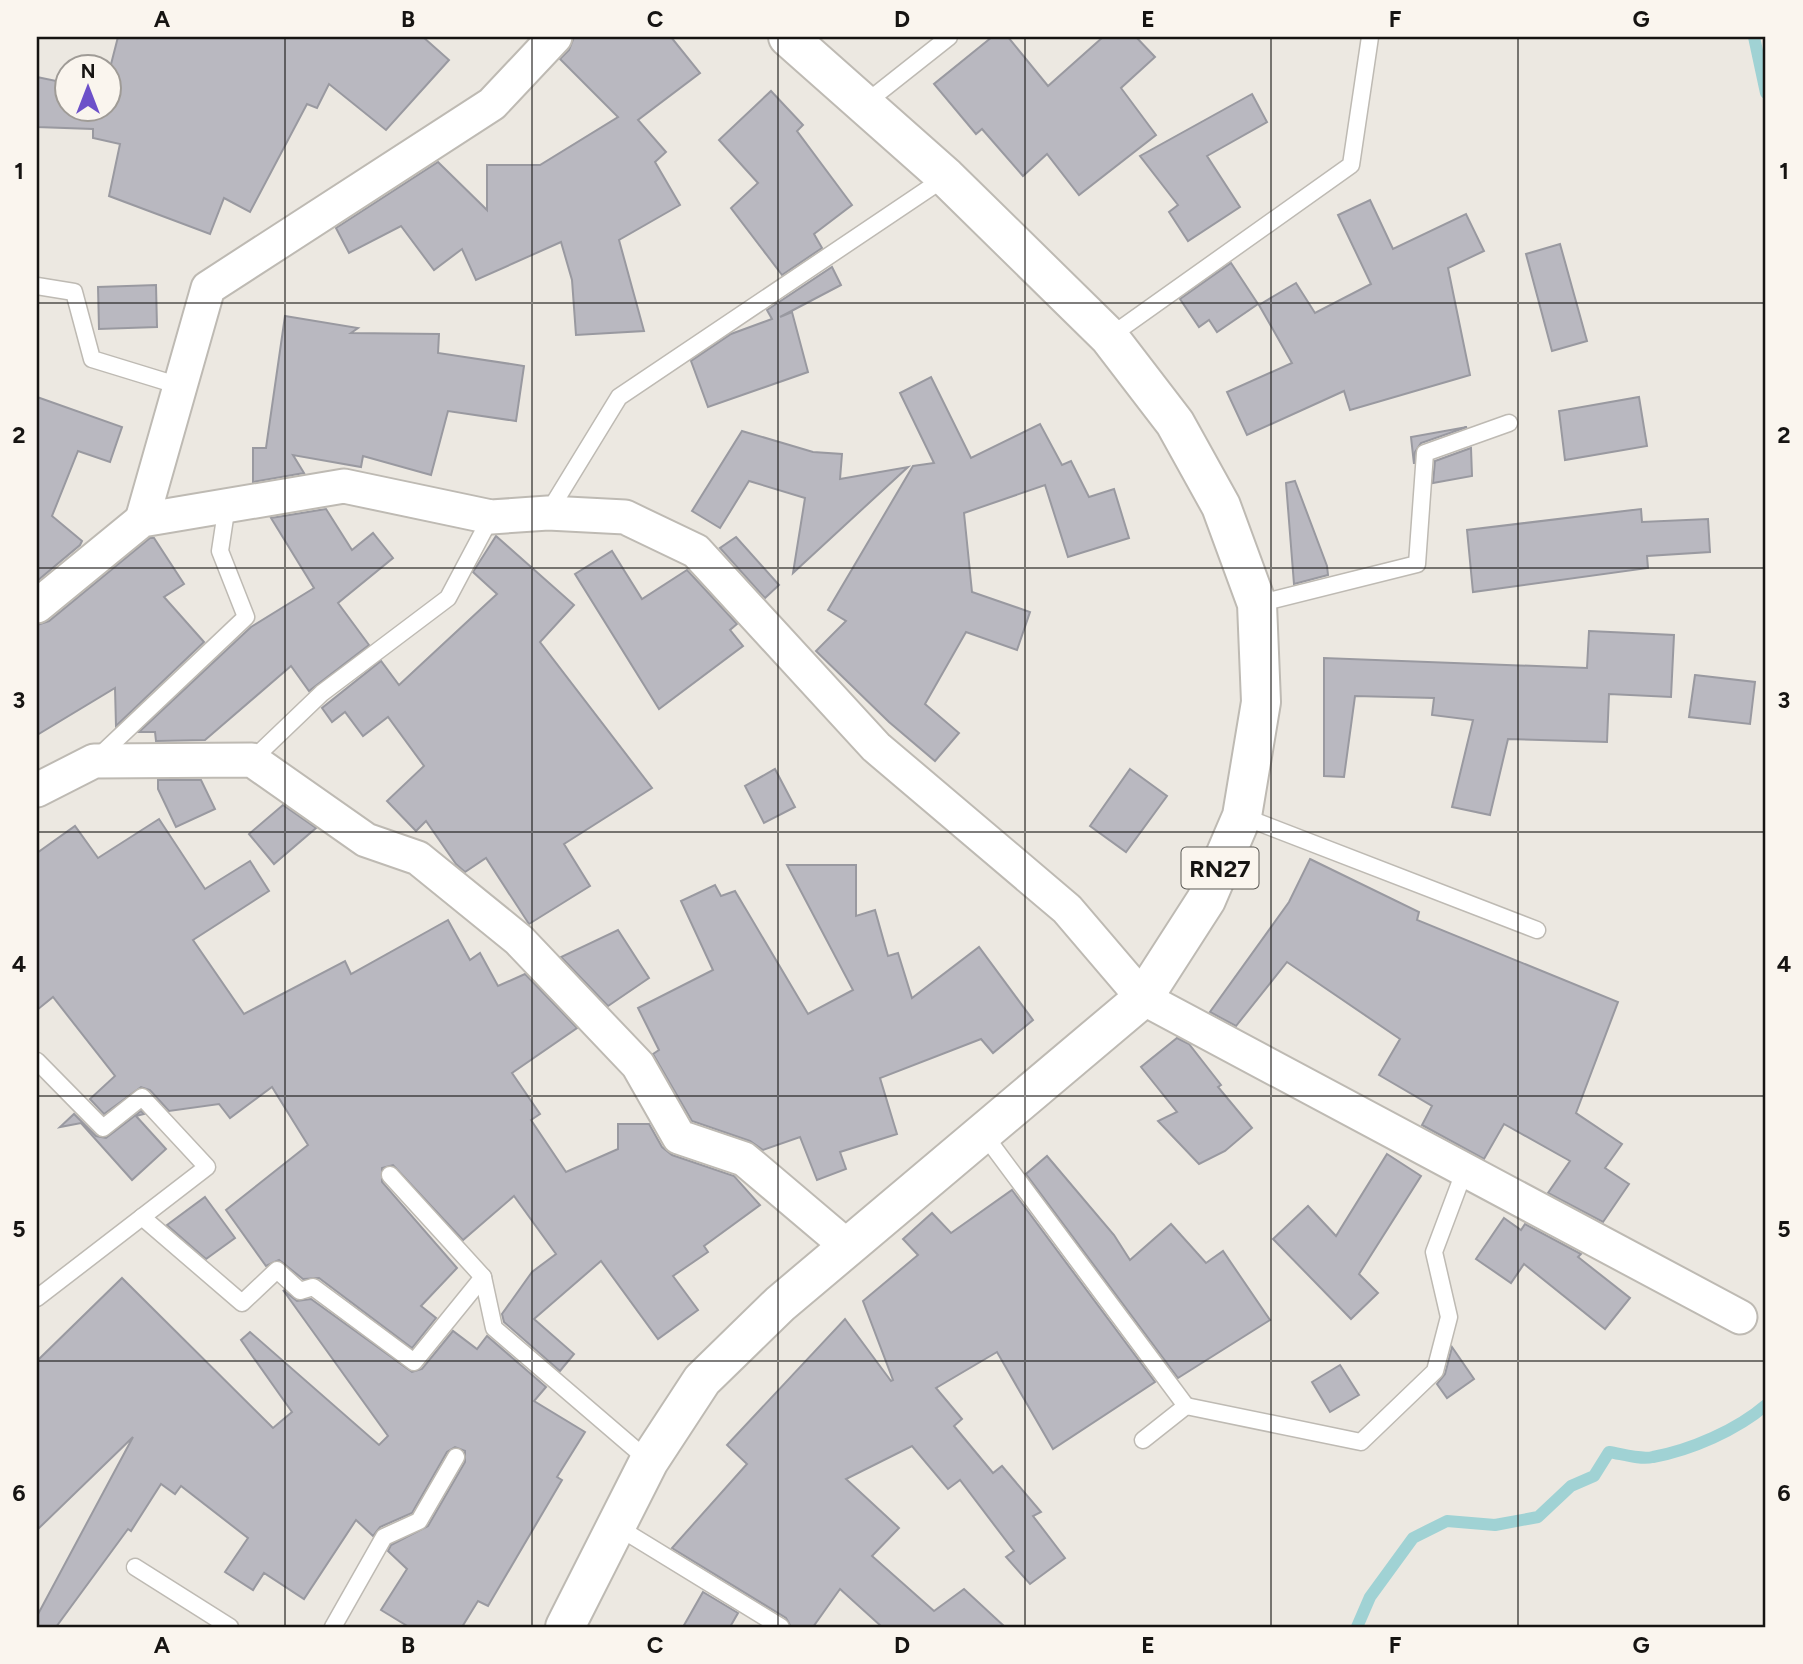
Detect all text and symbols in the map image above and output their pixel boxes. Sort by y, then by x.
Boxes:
text: A [154,5,171,33]
text: B [401,5,415,33]
text: C [647,5,664,33]
text: D [894,5,910,33]
text: E [1141,5,1155,33]
text: F [1389,5,1402,33]
text: G [1632,5,1650,33]
north arrow [52,52,122,122]
text: N [81,60,95,83]
text: 1 [14,157,24,185]
text: 1 [1779,157,1789,185]
text: 2 [12,421,26,449]
text: 2 [1777,421,1791,449]
text: 3 [13,686,25,714]
text: 3 [1778,686,1790,714]
road number: RN27 [1182,848,1258,888]
text: 4 [12,950,26,978]
text: 4 [1777,950,1791,978]
text: 5 [12,1215,26,1243]
text: 5 [1777,1215,1791,1243]
text: 6 [12,1479,26,1507]
text: 6 [1777,1479,1791,1507]
text: A [154,1631,171,1659]
text: B [401,1631,415,1659]
text: C [647,1631,664,1659]
text: D [894,1631,910,1659]
text: E [1141,1631,1155,1659]
text: F [1389,1631,1402,1659]
text: G [1632,1631,1650,1659]

